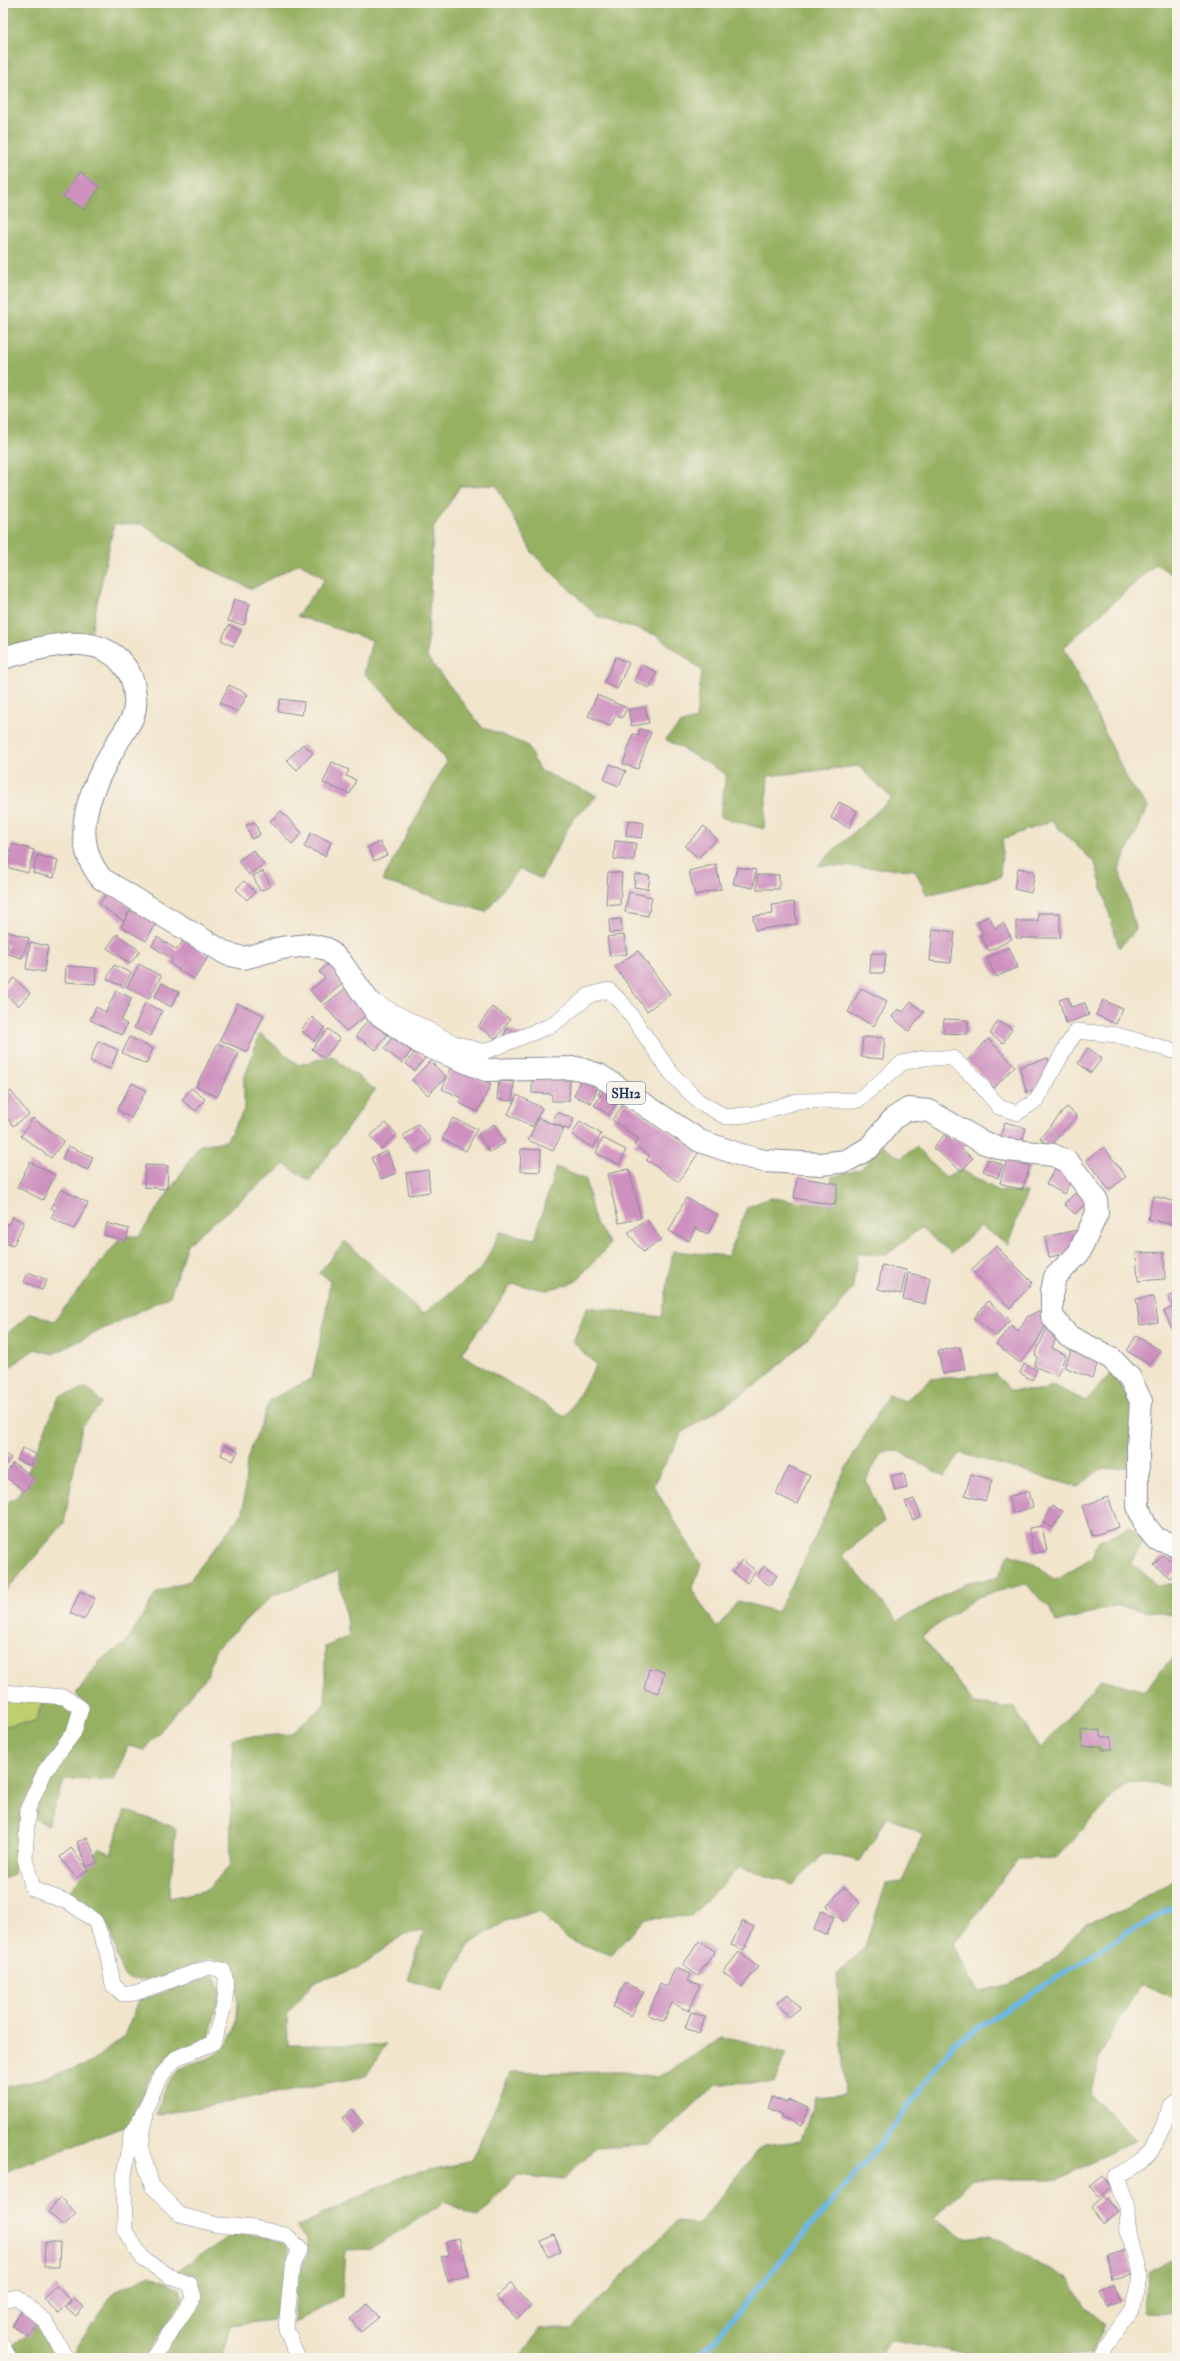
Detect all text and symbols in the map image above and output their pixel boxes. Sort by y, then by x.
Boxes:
road number: SH12 [607,1082,645,1104]

